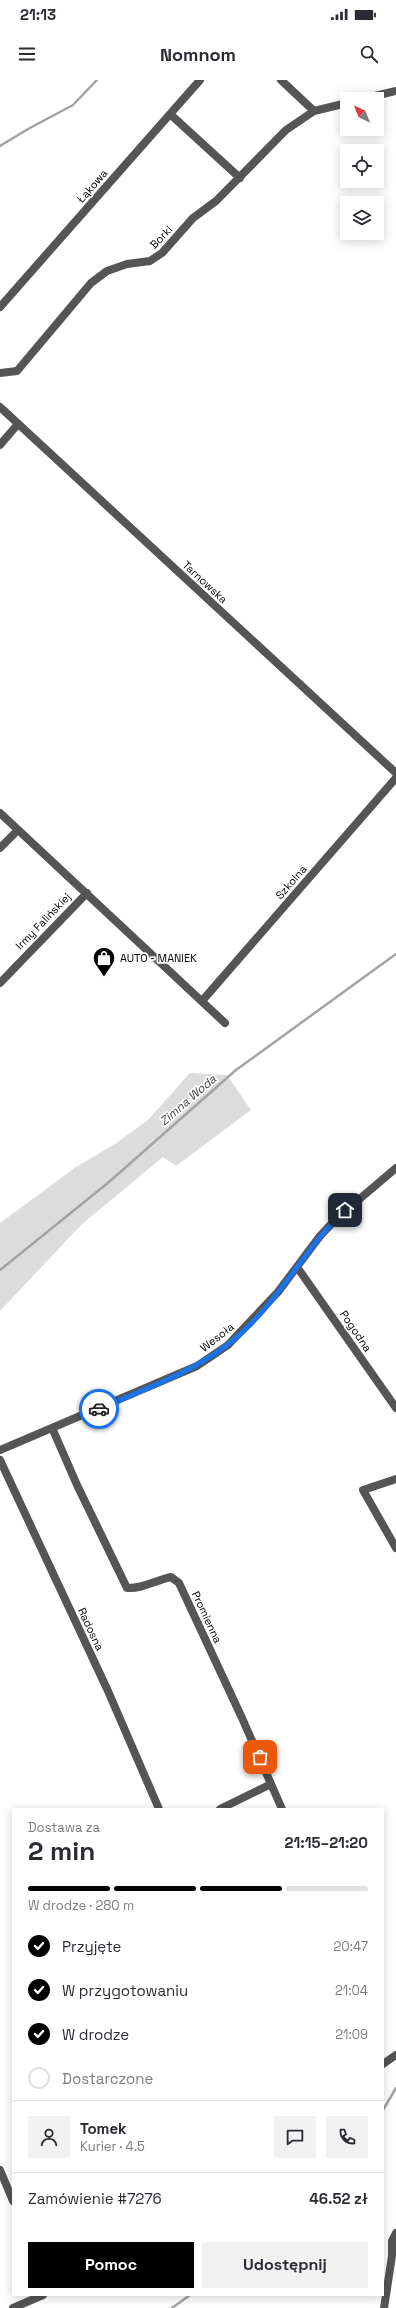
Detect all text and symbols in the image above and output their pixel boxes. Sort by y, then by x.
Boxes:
text: 21:13 [20,5,56,24]
icon: menu [16,43,38,65]
text: Nomnom [160,43,236,66]
icon: search [358,43,380,65]
north arrow [340,92,384,136]
map controls [340,92,384,240]
button: locate [340,144,384,188]
street label: Łąkowa [73,166,111,206]
button: layers [340,196,384,240]
street label: Borki [147,222,176,252]
street label: Tarnowska [180,558,231,607]
street label: Szkolna [272,862,310,902]
street label: Irmy Falińskiej [12,889,74,952]
shop icon: AUTO - MANIEK [91,945,117,978]
place label: AUTO - MANIEK [120,951,197,965]
water label: Zimna Woda [156,1071,220,1129]
pin [328,1193,362,1227]
icon: home [334,1199,356,1221]
street label: Pogodna [337,1307,375,1355]
street label: Wesoła [197,1319,237,1355]
courier [79,1389,119,1429]
icon: car [88,1398,110,1420]
street label: Promienna [189,1589,225,1646]
street label: Radosna [75,1605,107,1653]
pin [243,1740,277,1774]
icon: bag [249,1746,271,1768]
text: Dostawa za [28,1819,100,1836]
text: 21:15–21:20 [285,1833,368,1852]
text: 2 min [28,1834,95,1868]
text: W drodze · 280 m [28,1897,134,1914]
icon: check [28,1935,50,1957]
text: Przyjęte [62,1937,121,1956]
text: 20:47 [333,1938,368,1955]
icon: check [28,1979,50,2001]
text: W przygotowaniu [62,1981,188,2000]
text: 21:04 [335,1982,368,1999]
icon: check [28,2023,50,2045]
text: W drodze [62,2025,129,2044]
text: 21:09 [335,2026,368,2043]
text: Dostarczone [62,2069,153,2088]
button: person [28,2116,70,2158]
button: chat [274,2116,316,2158]
button: phone [326,2116,368,2158]
text: Tomek [80,2119,127,2138]
text: Kurier · 4.5 [80,2138,145,2155]
text: Zamówienie #7276 [28,2189,162,2208]
text: 46.52 zł [309,2189,368,2208]
button: Pomoc [28,2242,194,2288]
button: Udostępnij [202,2242,368,2288]

